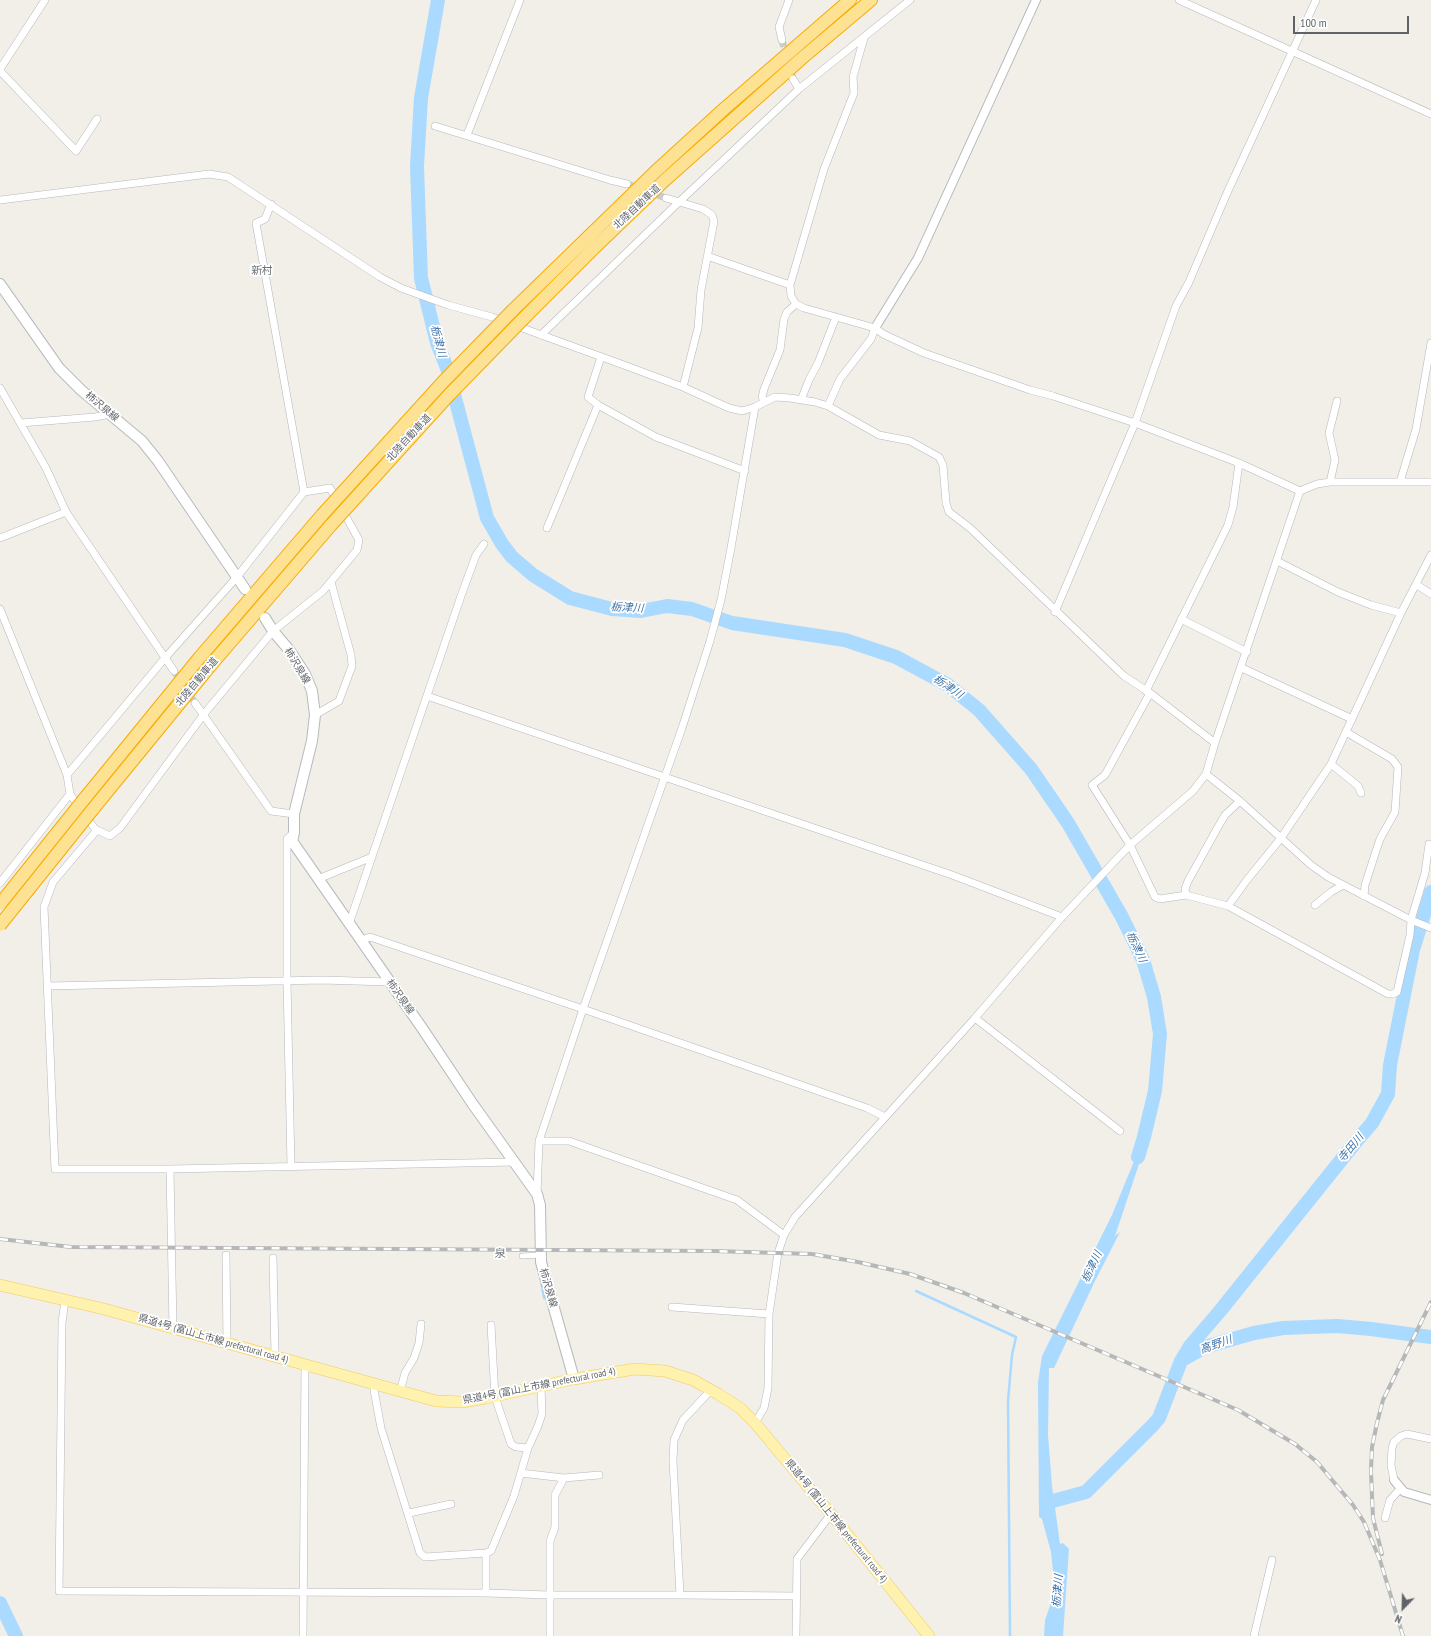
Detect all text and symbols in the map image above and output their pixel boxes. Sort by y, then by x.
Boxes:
scale bar [1295,8,1411,34]
text: 100 m [1300,15,1327,30]
street label: 北陸自動車道 [611,182,663,232]
district label: 新村 [251,264,273,278]
water label: 栃津川 [427,323,449,359]
street label: 柿沢泉線 [83,390,121,424]
street label: 北陸自動車道 [384,412,434,464]
water label: 栃津川 [610,601,644,615]
street label: 柿沢泉線 [282,646,312,686]
street label: 北陸自動車道 [173,655,221,709]
water label: 栃津川 [931,672,965,702]
water label: 栃津川 [1123,929,1149,965]
street label: 柿沢泉線 [384,977,416,1017]
water label: 寺田川 [1335,1131,1367,1165]
district label: 泉 [495,1247,505,1261]
water label: 栃津川 [1079,1249,1105,1285]
street label: 柿沢泉線 [537,1267,559,1309]
street label: 県道4号 (富山上市線 prefectural road 4) [137,1312,289,1366]
water label: 高野川 [1198,1333,1234,1357]
street label: 県道4号 (富山上市線 prefectural road 4) [462,1365,616,1407]
street label: 県道4号 (富山上市線 prefectural road 4) [783,1457,889,1585]
water label: 栃津川 [1050,1574,1066,1608]
north arrow [1383,1588,1423,1628]
text: N [1393,1611,1404,1627]

